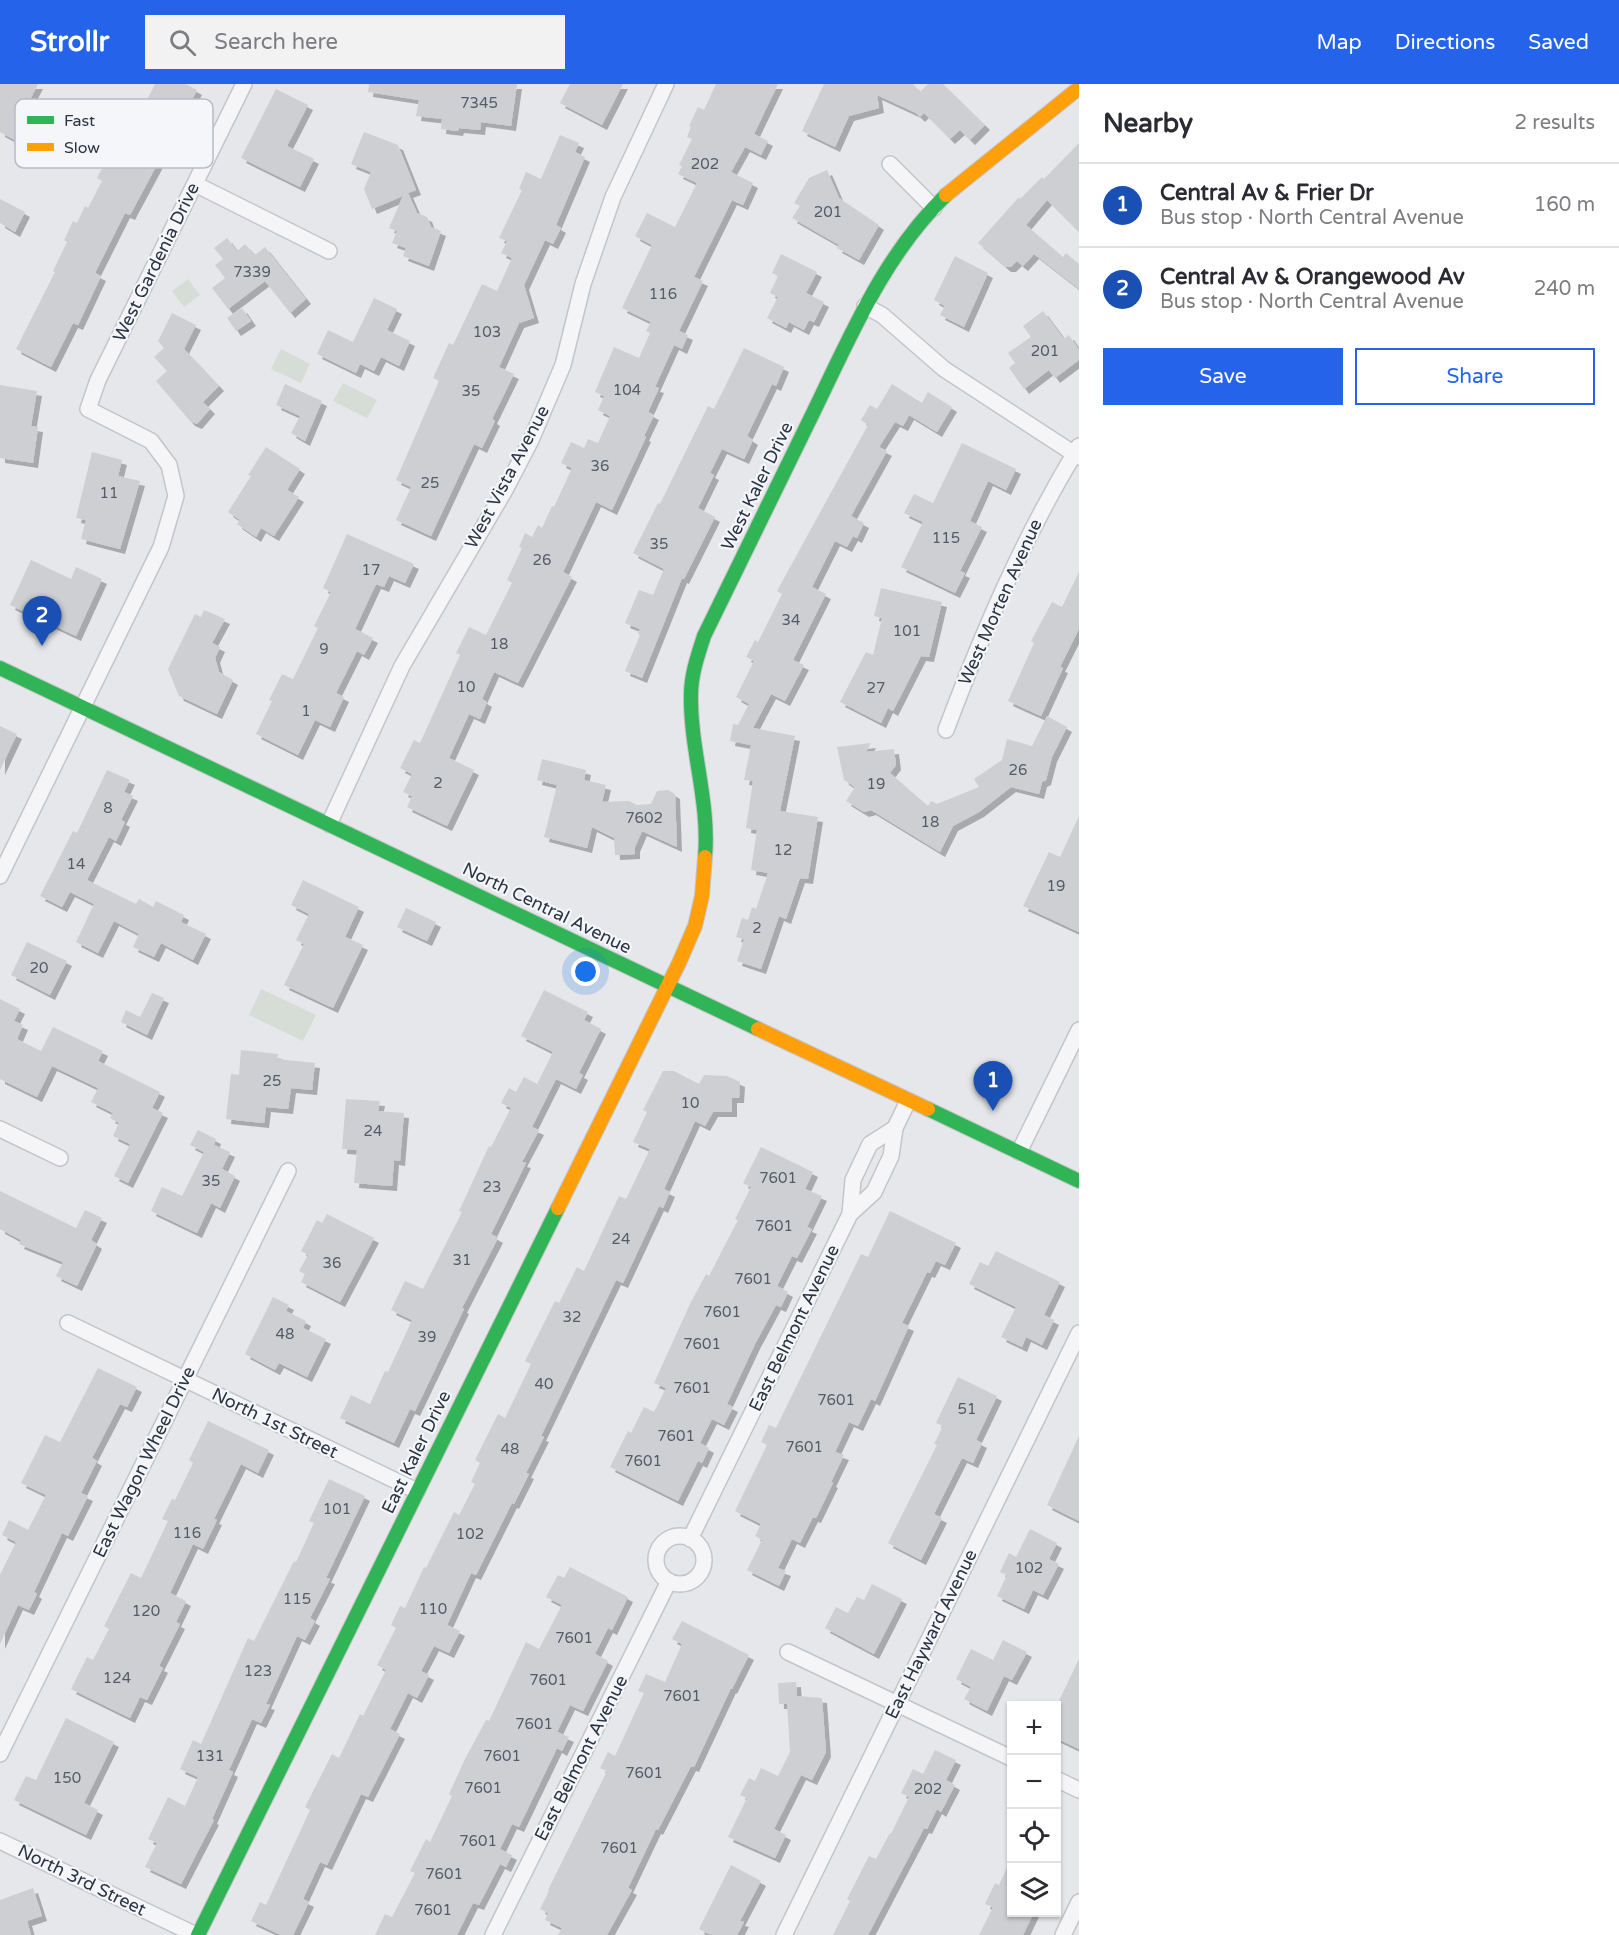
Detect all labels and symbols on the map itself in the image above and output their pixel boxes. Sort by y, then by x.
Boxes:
house number: 7345 [460,94,498,112]
legend [15,99,213,168]
text: Fast [64,111,95,131]
text: Slow [64,138,100,158]
house number: 202 [691,155,719,173]
street label: West Gardenia Drive [108,179,204,345]
house number: 201 [814,203,842,221]
house number: 7339 [233,263,271,281]
house number: 116 [649,285,677,303]
house number: 103 [473,323,501,341]
house number: 201 [1031,342,1059,360]
house number: 104 [613,381,641,399]
house number: 35 [462,382,480,400]
street label: West Vista Avenue [460,402,554,552]
street label: West Kaler Drive [716,418,798,554]
house number: 36 [591,457,609,475]
house number: 25 [421,474,439,492]
house number: 11 [100,484,118,502]
street label: West Morten Avenue [953,515,1047,689]
house number: 115 [932,529,960,547]
house number: 35 [650,535,668,553]
house number: 26 [533,551,551,569]
house number: 17 [362,561,380,579]
pin: 2 [22,596,62,646]
house number: 34 [782,611,800,629]
house number: 101 [893,622,921,640]
house number: 18 [490,635,508,653]
house number: 9 [319,640,329,658]
house number: 10 [457,678,475,696]
house number: 27 [867,679,885,697]
house number: 1 [301,702,311,720]
house number: 26 [1009,761,1027,779]
house number: 2 [433,774,443,792]
house number: 19 [867,775,885,793]
house number: 8 [103,799,113,817]
house number: 7602 [625,809,663,827]
house number: 18 [921,813,939,831]
house number: 12 [774,841,792,859]
house number: 14 [67,855,85,873]
street label: North Central Avenue [459,858,635,958]
house number: 19 [1047,877,1065,895]
house number: 2 [752,919,762,937]
your location [571,957,600,986]
house number: 20 [30,959,48,977]
pin: 1 [974,1062,1012,1111]
house number: 25 [263,1072,281,1090]
house number: 10 [681,1094,699,1112]
house number: 24 [364,1122,382,1140]
house number: 7601 [759,1169,797,1187]
house number: 35 [202,1172,220,1190]
house number: 23 [483,1178,501,1196]
house number: 7601 [755,1217,793,1235]
house number: 24 [612,1230,630,1248]
street label: East Belmont Avenue [744,1241,844,1415]
house number: 31 [453,1251,471,1269]
house number: 36 [323,1254,341,1272]
house number: 7601 [734,1270,772,1288]
house number: 7601 [703,1303,741,1321]
house number: 32 [563,1308,581,1326]
house number: 48 [276,1325,294,1343]
house number: 39 [418,1328,436,1346]
house number: 7601 [683,1335,721,1353]
street label: East Wagon Wheel Drive [88,1363,200,1561]
house number: 40 [535,1375,553,1393]
house number: 7601 [673,1379,711,1397]
street label: North 1st Street [208,1383,342,1463]
street label: East Kaler Drive [377,1387,455,1517]
house number: 7601 [817,1391,855,1409]
house number: 51 [958,1400,976,1418]
house number: 7601 [657,1427,695,1445]
house number: 7601 [785,1438,823,1456]
house number: 48 [501,1440,519,1458]
house number: 7601 [624,1452,662,1470]
house number: 101 [323,1500,351,1518]
house number: 116 [173,1524,201,1542]
house number: 102 [456,1525,484,1543]
street label: East Hayward Avenue [880,1546,982,1722]
house number: 102 [1015,1559,1043,1577]
house number: 115 [283,1590,311,1608]
house number: 110 [419,1600,447,1618]
house number: 120 [132,1602,160,1620]
house number: 7601 [555,1629,593,1647]
house number: 123 [244,1662,272,1680]
house number: 124 [103,1669,131,1687]
house number: 7601 [529,1671,567,1689]
street label: East Belmont Avenue [530,1672,632,1844]
house number: 7601 [663,1687,701,1705]
house number: 7601 [515,1715,553,1733]
house number: 131 [196,1747,224,1765]
house number: 7601 [483,1747,521,1765]
house number: 7601 [625,1764,663,1782]
house number: 150 [53,1769,81,1787]
house number: 7601 [464,1779,502,1797]
house number: 202 [914,1780,942,1798]
house number: 7601 [459,1832,497,1850]
street label: North 3rd Street [14,1839,150,1921]
house number: 7601 [600,1839,638,1857]
house number: 7601 [425,1865,463,1883]
house number: 7601 [414,1901,452,1919]

